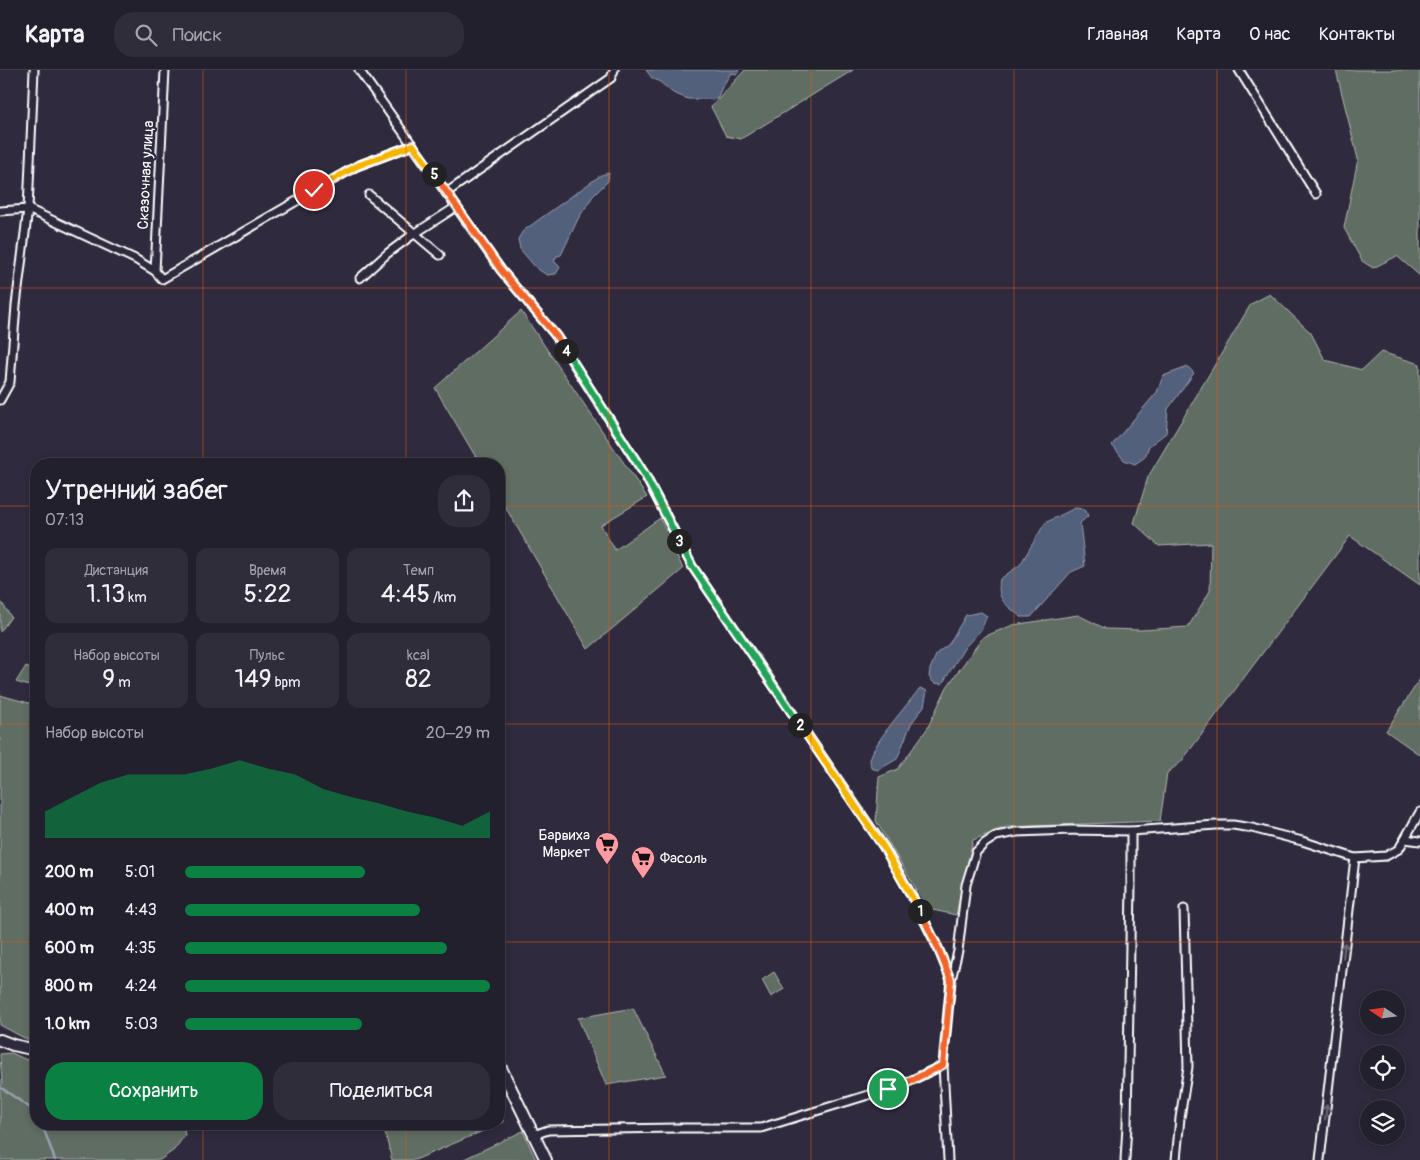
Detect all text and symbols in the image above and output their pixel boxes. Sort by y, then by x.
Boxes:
search box [114,12,464,57]
text: Карта [25,20,84,49]
icon: search [132,21,160,49]
text: Поиск [172,23,222,47]
text: Главная [1087,23,1148,46]
text: Карта [1176,23,1221,46]
text: О нас [1249,23,1291,46]
text: Контакты [1319,23,1395,46]
street label: Сказочная улица [134,120,158,230]
pin: 5 [422,162,446,186]
text: 5 [431,166,438,183]
pin [293,169,335,211]
icon: check [300,176,328,204]
pin: 4 [554,338,578,364]
text: 4 [562,343,571,360]
text: Утренний забег [45,473,228,508]
button: share [438,475,490,527]
text: 07:13 [45,510,84,530]
pin: 3 [666,528,692,554]
text: 3 [676,533,683,550]
text: Дистанция [85,562,148,579]
text: Время [249,562,286,579]
text: Темп [403,562,434,579]
text: 1.13 [86,579,125,610]
text: 5:22 [243,579,292,610]
text: 4:45 [381,579,430,610]
text: km [125,589,147,606]
text: /km [430,589,456,606]
text: Набор высоты [73,647,160,664]
text: Пульс [250,647,285,664]
text: kcal [407,647,430,664]
text: 9 [102,664,115,695]
text: 149 [234,664,272,695]
text: 82 [405,664,432,695]
text: m [115,674,131,691]
text: bpm [272,674,301,691]
pin: 2 [788,712,812,738]
text: 2 [797,717,804,734]
text: Набор высоты [45,723,144,743]
text: 20–29 m [426,723,490,743]
place label: Барвиха Маркет [538,826,590,862]
supermarket icon: Барвиха Маркет [594,831,620,865]
supermarket icon: Фасоль [630,845,656,879]
place label: Фасоль [660,849,708,868]
text: 200 m [45,862,93,882]
text: 5:01 [125,862,155,882]
pin: 1 [908,898,932,924]
text: 400 m [45,900,94,920]
text: 4:43 [125,900,157,920]
text: 1 [918,903,923,920]
text: 600 m [45,938,94,958]
text: 4:35 [125,938,156,958]
one-way arrow [1339,942,1349,958]
text: 800 m [45,976,93,996]
text: 4:24 [125,976,157,996]
north arrow [1360,990,1405,1035]
map controls [1360,990,1405,1145]
text: 1.0 km [45,1014,90,1034]
text: 5:03 [125,1014,158,1034]
button: locate [1360,1045,1405,1090]
button: Сохранить [45,1062,263,1120]
button: Поделиться [273,1062,490,1120]
pin [867,1068,909,1110]
icon: arrive [874,1075,902,1103]
button: layers [1360,1100,1405,1145]
one-way arrow [1321,1104,1331,1120]

